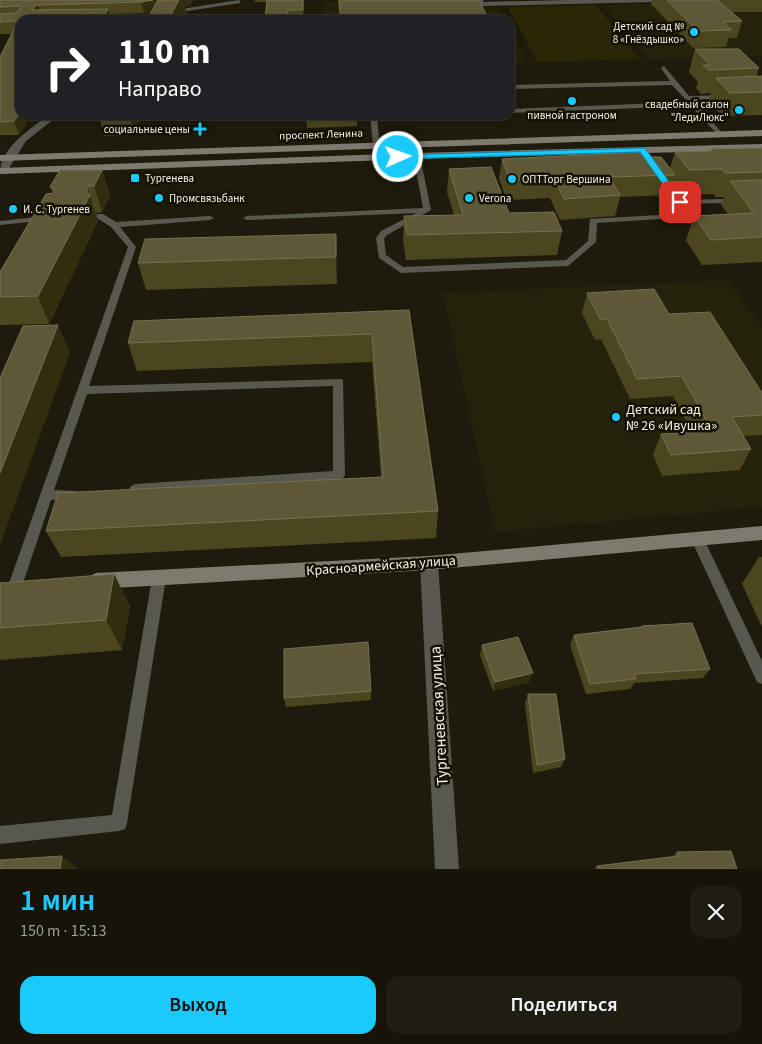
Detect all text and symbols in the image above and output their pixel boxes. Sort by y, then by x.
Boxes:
place label: Детский сад № 8 «Гнёздышко» [613,19,684,47]
marker: Детский сад № 8 «Гнёздышко» [688,26,700,38]
text: 110 m [118,27,210,77]
icon: right [35,35,100,100]
text: Направо [118,73,202,105]
marker: пивной гастроном [566,95,578,107]
place label: свадебный салон "ЛедиЛюкс" [645,97,729,125]
marker: свадебный салон "ЛедиЛюкс" [733,104,745,116]
place label: пивной гастроном [527,108,617,123]
place label: социальные цены [104,122,190,137]
marker: социальные цены [194,123,206,135]
street label: проспект Ленина [279,126,363,143]
position arrow [371,130,423,182]
place label: Тургенева [145,171,194,186]
marker: Тургенева [129,172,141,184]
place label: ОПТТорг Вершина [522,172,610,187]
marker: ОПТТорг Вершина [506,173,518,185]
pin [659,181,701,223]
icon: arrive [666,188,694,216]
place label: Промсвязьбанк [169,191,245,206]
place label: Verona [479,191,511,206]
marker: Промсвязьбанк [153,192,165,204]
marker: Verona [463,192,475,204]
place label: И. С. Тургенев [23,202,90,217]
marker: И. С. Тургенев [7,203,19,215]
place label: Детский сад № 26 «Ивушка» [626,400,717,436]
marker: Детский сад № 26 «Ивушка» [610,411,622,423]
street label: Красноармейская улица [306,551,457,581]
street label: Тургеневская улица [424,646,454,786]
text: 1 мин [20,879,95,922]
button: close [690,886,742,938]
text: 150 m · 15:13 [20,920,107,942]
button: Выход [20,976,376,1034]
button: Поделиться [386,976,742,1034]

